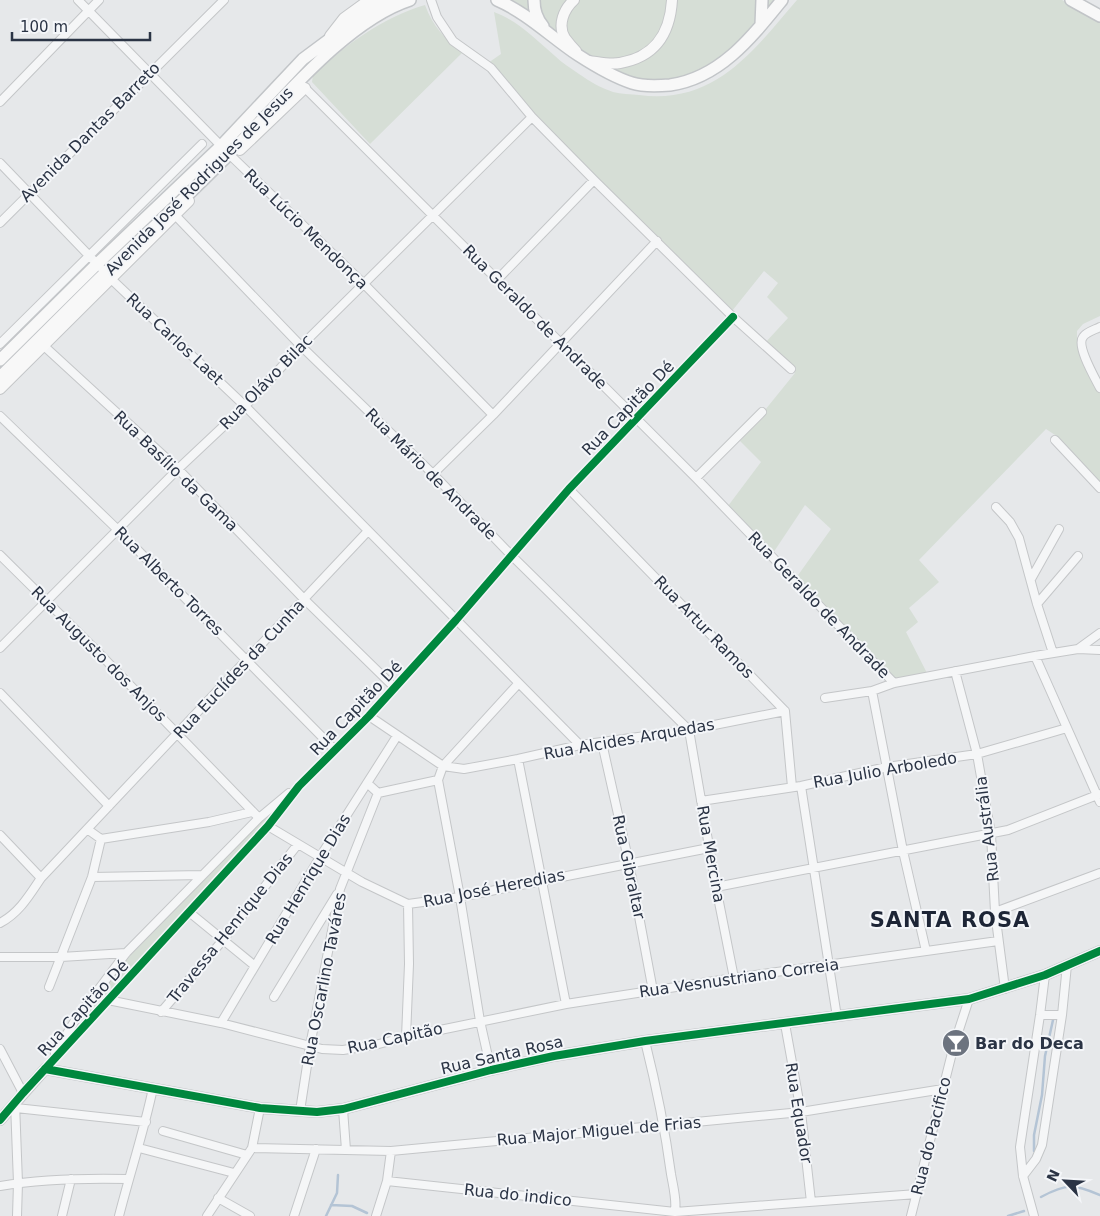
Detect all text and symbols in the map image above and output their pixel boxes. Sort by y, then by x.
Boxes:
scale bar [12,10,150,42]
text: 100 m [20,18,68,36]
street label: Avenida Dantas Barreto [16,58,164,206]
street label: Avenida José Rodrigues de Jesus [101,83,297,279]
street label: Rua Lúcio Mendonça [240,165,372,293]
street label: Rua Geraldo de Andrade [459,241,611,393]
street label: Rua Carlos Laet [123,289,227,389]
street label: Rua Olávo Bilac [216,330,316,434]
street label: Rua Capitão Dé [578,357,678,459]
street label: Rua Mário de Andrade [361,404,501,544]
street label: Rua Basílio da Gama [110,407,242,535]
street label: Rua Alberto Torres [111,523,227,639]
street label: Rua Geraldo de Andrade [744,528,894,682]
street label: Rua Artur Ramos [650,572,758,682]
street label: Rua Augusto dos Anjos [27,582,171,726]
street label: Rua Euclídes da Cunha [170,596,308,742]
street label: Rua Capitão Dé [306,657,406,759]
street label: Rua Alcides Arquedas [542,715,716,763]
street label: Rua Julio Arboledo [812,748,958,792]
street label: Rua Austrália [971,775,1003,883]
street label: Rua Mercina [693,804,729,904]
street label: Rua Henrique Dias [262,810,354,948]
street label: Rua Gibraltar [609,813,649,921]
street label: Travessa Henrique Dias [163,849,296,1008]
street label: Rua José Heredias [422,865,566,911]
street label: Rua Oscarlino Taváres [298,891,350,1067]
district label: SANTA ROSA [870,908,1030,932]
street label: Rua Vesnustriano Correia [638,955,840,1001]
street label: Rua Capitão Dé [34,956,132,1060]
street label: Rua Capitão [346,1019,444,1057]
bar icon: Bar do Deca [941,1028,971,1058]
street label: Rua Santa Rosa [439,1032,565,1078]
place label: Bar do Deca [975,1034,1084,1053]
street label: Rua Equador [782,1061,816,1165]
street label: Rua do Pacifico [907,1075,955,1197]
street label: Rua Major Miguel de Frias [496,1113,702,1149]
north arrow [1040,1156,1090,1206]
text: N [1043,1167,1063,1184]
street label: Rua do indico [463,1180,573,1210]

